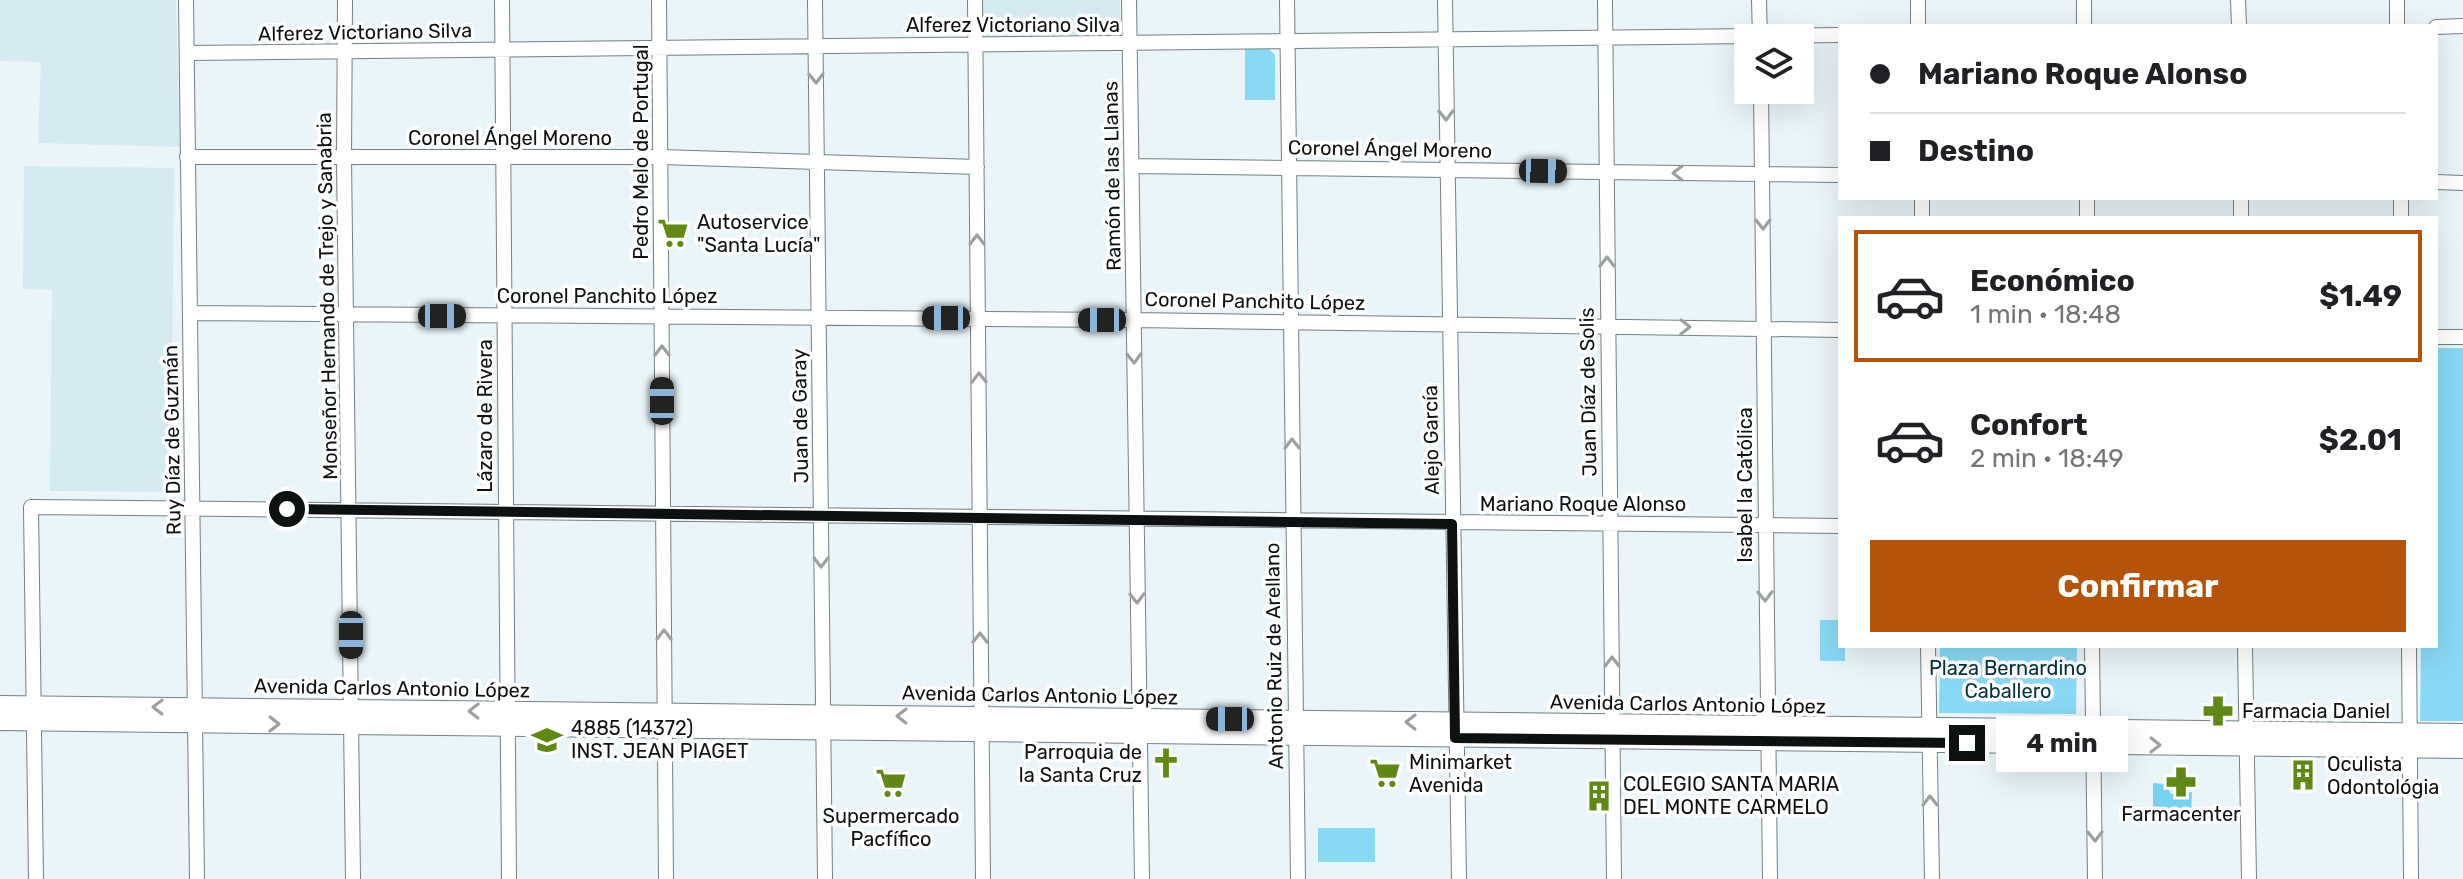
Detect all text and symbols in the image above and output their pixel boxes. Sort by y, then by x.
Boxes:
street label: Alferez Victoriano Silva [906,13,1120,37]
street label: Alferez Victoriano Silva [258,18,472,46]
map controls [1734,24,1814,104]
button: layers [1734,24,1814,104]
street label: Pedro Melo de Portugal [629,44,653,260]
text: Mariano Roque Alonso [1918,56,2248,92]
one-way arrow [807,72,824,85]
street label: Ramón de las Llanas [1098,81,1126,271]
one-way arrow [1438,109,1455,122]
street label: Monseñor Hernando de Trejo y Sanabria [312,112,342,480]
street label: Coronel Ángel Moreno [408,126,612,150]
text: Destino [1918,133,2034,169]
street label: Coronel Ángel Moreno [1288,135,1492,163]
car [1519,159,1567,183]
one-way arrow [1671,164,1684,182]
place label: Autoservice "Santa Lucía" [697,210,821,257]
supermarket icon: Autoservice "Santa Lucía" [656,216,690,250]
one-way arrow [1755,218,1772,231]
one-way arrow [968,233,986,246]
one-way arrow [1598,255,1616,268]
icon: car [1874,260,1946,332]
text: Económico [1970,263,2135,299]
text: $1.49 [2319,278,2402,314]
street label: Coronel Panchito López [497,284,717,308]
street label: Coronel Panchito López [1144,287,1366,315]
text: 1 min · 18:48 [1970,299,2121,330]
car [418,304,466,328]
car [922,306,970,330]
street label: Juan Díaz de Solis [1575,307,1601,477]
car [1078,308,1126,332]
one-way arrow [1679,318,1692,336]
street label: Lázaro de Rivera [473,339,497,493]
one-way arrow [653,344,671,357]
street label: Ruy Díaz de Guzmán [158,345,186,535]
street label: Juan de Garay [787,348,813,484]
one-way arrow [1125,352,1143,365]
one-way arrow [970,371,988,384]
car [650,377,674,425]
street label: Alejo García [1418,385,1444,495]
icon: car [1874,404,1946,476]
street label: Isabel la Católica [1733,407,1757,563]
text: Confort [1970,407,2088,443]
text: $2.01 [2319,422,2402,458]
one-way arrow [1283,437,1300,450]
text: 2 min · 18:49 [1970,443,2124,474]
route start [269,491,305,527]
street label: Mariano Roque Alonso [1480,492,1686,516]
button: Confirmar [1870,540,2406,632]
street label: Antonio Ruiz de Arellano [1260,542,1288,770]
one-way arrow [812,556,830,569]
one-way arrow [1757,590,1774,603]
one-way arrow [1128,592,1146,605]
car [339,611,363,659]
one-way arrow [655,628,673,641]
one-way arrow [971,631,989,644]
one-way arrow [1603,655,1621,668]
park label: Plaza Bernardino Caballero [1929,656,2087,703]
street label: Avenida Carlos Antonio López [254,674,530,702]
street label: Avenida Carlos Antonio López [902,681,1178,709]
street label: Avenida Carlos Antonio López [1550,690,1826,718]
pharmacy icon: Farmacia Daniel [2201,694,2235,728]
one-way arrow [151,698,164,715]
place label: Farmacia Daniel [2242,699,2390,723]
one-way arrow [467,702,480,719]
one-way arrow [895,707,908,725]
car [1206,707,1254,731]
one-way arrow [1404,713,1417,730]
callout: 4 min [1995,715,2127,771]
one-way arrow [268,716,281,733]
place label: 4885 (14372) INST. JEAN PIAGET [571,716,749,763]
school or university icon: 4885 (14372) INST. JEAN PIAGET [530,723,564,757]
route end [1949,725,1985,761]
text: 4 min [2026,728,2098,759]
one-way arrow [2149,736,2162,754]
place label: Parroquia de la Santa Cruz [1019,740,1142,787]
church icon: Parroquia de la Santa Cruz [1149,746,1183,780]
place label: Minimarket Avenida [1409,750,1512,797]
place label: Oculista Odontológia [2327,752,2439,799]
supermarket icon: Minimarket Avenida [1368,756,1402,790]
building icon: Oculista Odontológia [2286,758,2320,792]
pharmacy icon: Farmacenter [2164,765,2198,799]
supermarket icon: Supermercado Pacfífico [874,766,908,800]
place label: COLEGIO SANTA MARIA DEL MONTE CARMELO [1623,772,1839,819]
building icon: COLEGIO SANTA MARIA DEL MONTE CARMELO [1582,779,1616,813]
one-way arrow [1922,794,1939,807]
place label: Farmacenter [2121,802,2241,826]
place label: Supermercado Pacfífico [822,804,960,851]
one-way arrow [2086,830,2104,843]

